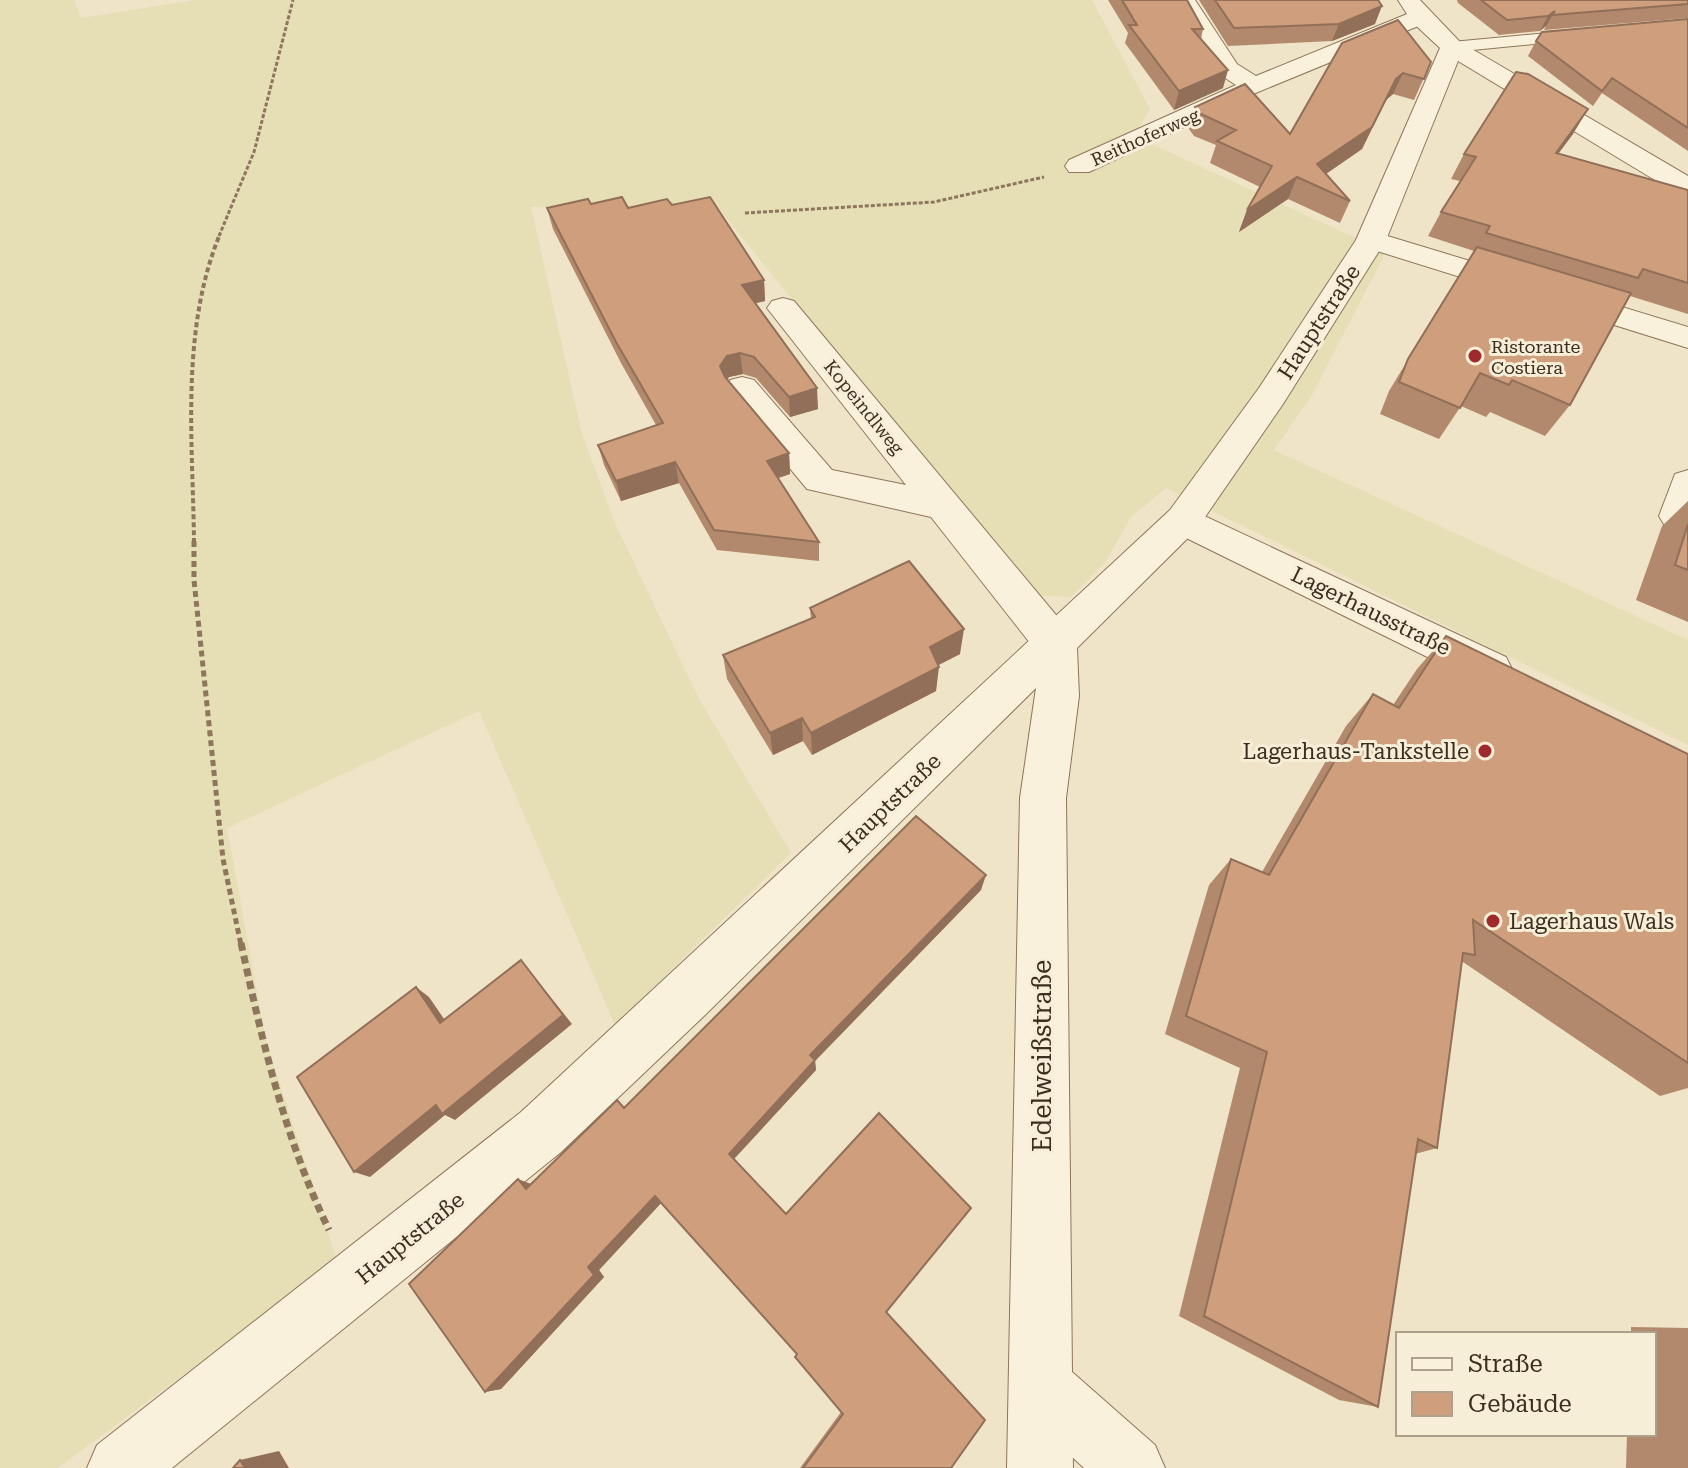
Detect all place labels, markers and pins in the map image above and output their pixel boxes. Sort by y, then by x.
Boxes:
place label: Ristorante Costiera [1491,336,1581,378]
marker: Ristorante Costiera [1466,347,1484,365]
place label: Lagerhaus-Tankstelle [1242,739,1469,764]
marker: Lagerhaus-Tankstelle [1476,742,1494,760]
place label: Lagerhaus Wals [1509,909,1674,934]
marker: Lagerhaus Wals [1484,912,1502,930]

